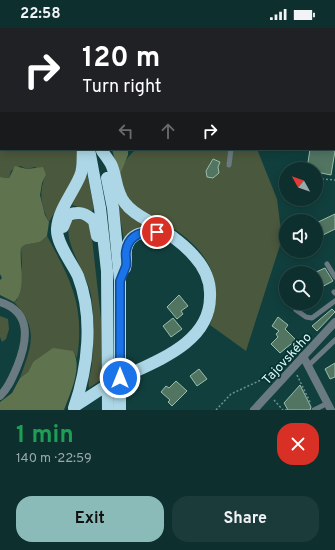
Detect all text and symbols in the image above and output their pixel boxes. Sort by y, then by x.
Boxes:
text: 22:58 [20,5,61,24]
text: 120 m [82,41,160,77]
icon: right [16,44,68,96]
text: Turn right [82,76,162,99]
icon: left [115,120,137,142]
icon: ahead [157,120,179,142]
icon: right [199,120,221,142]
north arrow [279,162,323,206]
map controls [279,162,323,310]
button: sound [279,214,323,258]
pin [140,215,174,249]
icon: arrive [146,221,168,243]
button: search [279,266,323,310]
street label: Tajovského [259,330,316,389]
position arrow [99,357,141,399]
text: 1 min [16,421,74,451]
button: close [277,423,319,465]
text: 140 m · 22:59 [16,451,92,467]
button: Exit [16,496,164,542]
button: Share [172,496,319,542]

